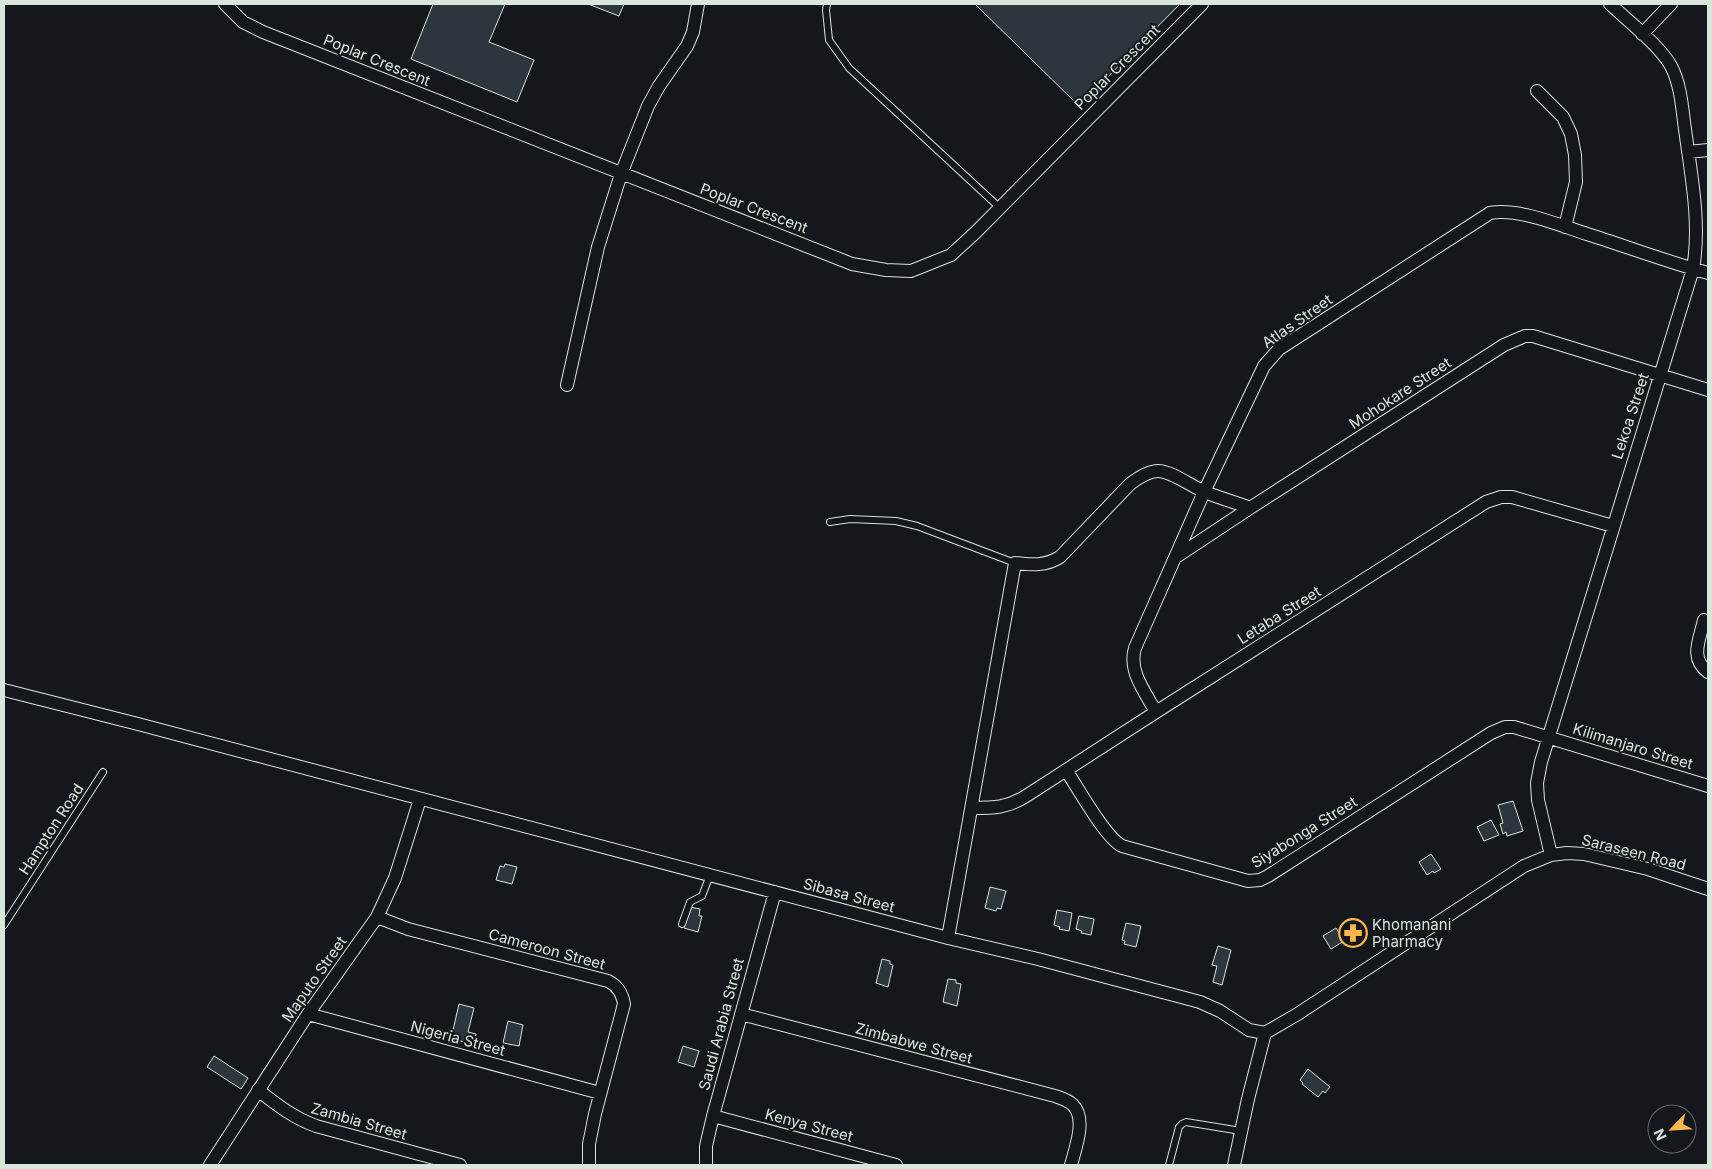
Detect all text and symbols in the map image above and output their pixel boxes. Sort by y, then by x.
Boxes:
street label: Poplar Crescent [1070,20,1164,114]
street label: Poplar Crescent [321,30,433,90]
street label: Poplar Crescent [698,179,811,237]
street label: Atlas Street [1258,290,1336,352]
street label: Mohokare Street [1345,353,1455,433]
street label: Lekoa Street [1607,371,1653,461]
street label: Letaba Street [1234,582,1324,648]
street label: Kilimanjaro Street [1571,719,1695,773]
street label: Hampton Road [14,780,88,878]
street label: Siyabonga Street [1248,792,1361,872]
street label: Saraseen Road [1580,830,1688,874]
street label: Sibasa Street [801,874,897,916]
place label: Khomanani Pharmacy [1372,915,1451,951]
pharmacy icon: Khomanani Pharmacy [1338,918,1368,948]
street label: Cameroon Street [487,924,608,974]
street label: Maputo Street [277,932,351,1026]
street label: Saudi Arabia Street [694,956,748,1092]
street label: Nigeria Street [409,1016,508,1060]
street label: Zimbabwe Street [854,1018,975,1068]
street label: Zambia Street [309,1098,409,1144]
street label: Kenya Street [763,1104,855,1146]
north arrow [1647,1104,1697,1154]
text: N [1650,1126,1670,1143]

